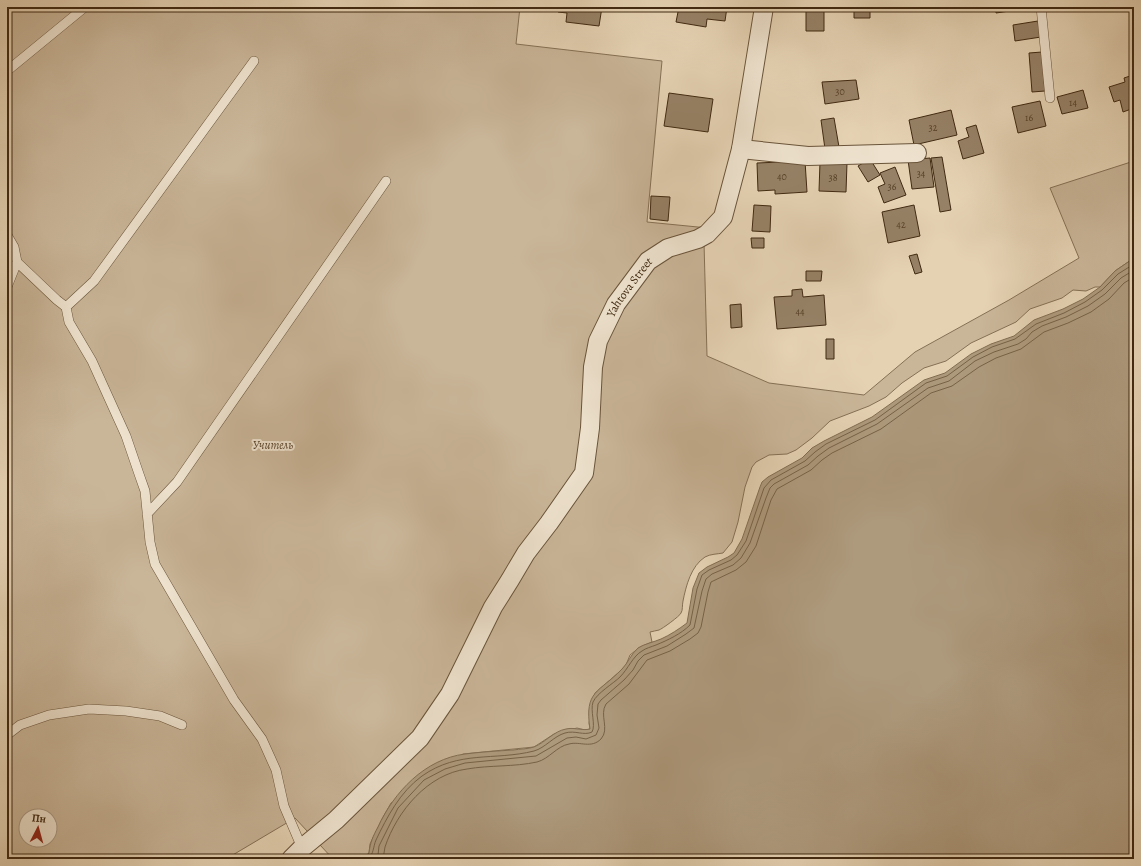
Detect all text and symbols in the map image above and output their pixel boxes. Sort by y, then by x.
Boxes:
house number: 30 [835,85,845,98]
house number: 14 [1069,96,1077,109]
house number: 16 [1025,111,1033,124]
house number: 32 [929,121,938,134]
house number: 34 [917,167,926,180]
house number: 40 [777,170,787,183]
house number: 38 [828,171,838,184]
house number: 36 [888,180,897,193]
house number: 42 [896,218,906,231]
street label: Yahtova Street [602,253,655,321]
house number: 44 [795,305,805,318]
park label: Учитель [253,437,293,453]
north arrow [18,808,58,848]
text: Пн [31,810,47,827]

